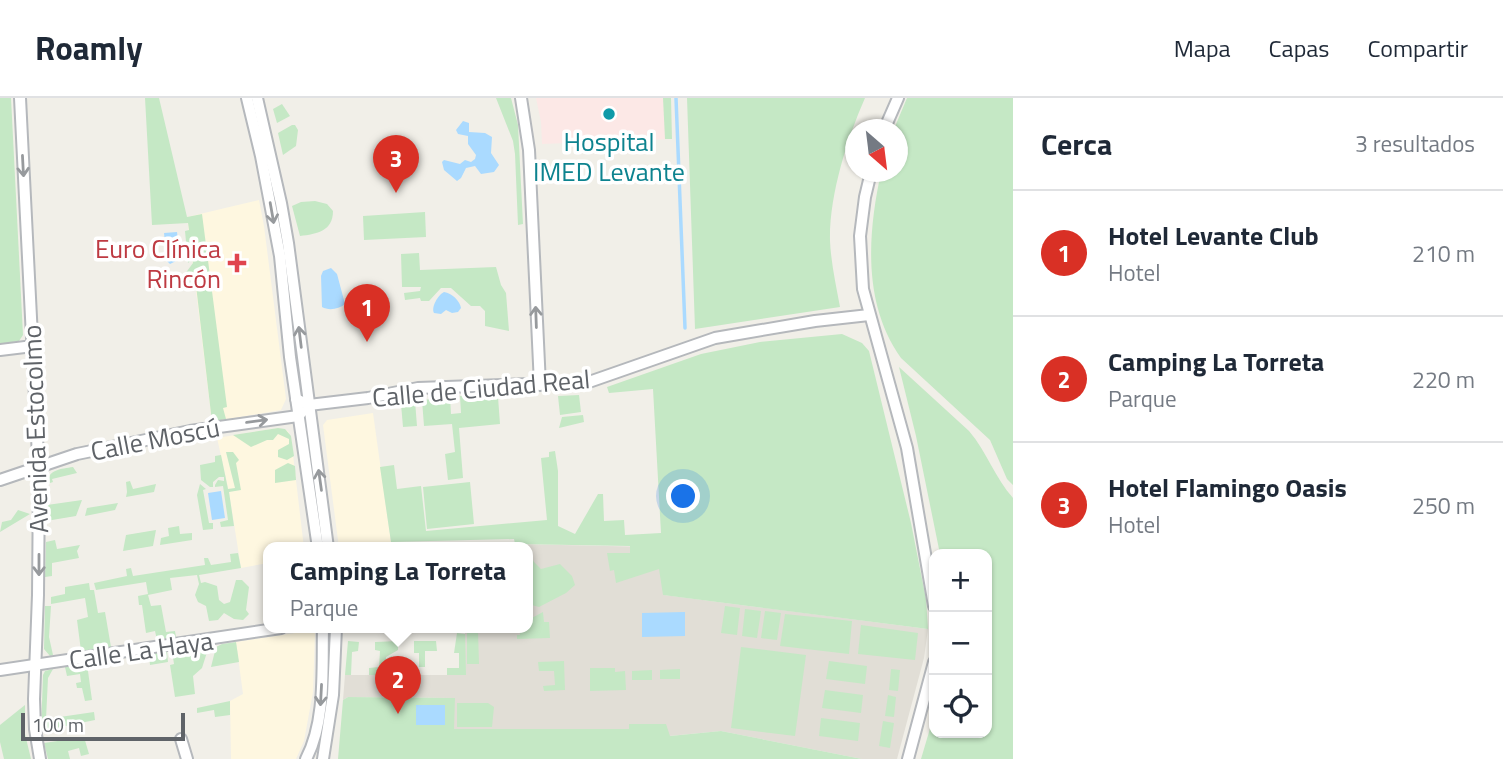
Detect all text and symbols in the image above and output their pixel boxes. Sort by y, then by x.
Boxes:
text: Roamly [35,23,143,73]
text: Mapa [1174,30,1231,66]
text: Capas [1269,30,1329,66]
text: Compartir [1367,30,1468,66]
marker: Hospital IMED Levante [601,106,617,122]
north arrow [845,119,908,182]
text: Cerca [1041,121,1112,167]
place label: Hospital IMED Levante [533,122,685,191]
text: 3 resultados [1355,126,1475,161]
pin: 3 [373,135,419,193]
one-way arrow [17,154,30,177]
one-way arrow [266,201,279,223]
text: Hotel Levante Club [1108,216,1319,255]
place label: Euro Clínica Rincón [95,229,221,298]
text: 1 [1058,236,1070,271]
text: 210 m [1412,236,1475,271]
marker: Euro Clínica Rincón [227,253,247,273]
text: Hotel [1108,255,1160,290]
pin: 1 [344,284,390,342]
one-way arrow [530,305,543,328]
street label: Avenida Estocolmo [12,324,58,534]
one-way arrow [294,327,307,349]
text: Camping La Torreta [1108,342,1324,381]
street label: Calle de Ciudad Real [370,359,592,417]
text: 2 [1058,362,1070,397]
text: 220 m [1412,362,1475,397]
text: Parque [1108,381,1177,416]
street label: Calle Moscú [87,407,223,471]
one-way arrow [245,415,268,428]
text: Hotel Flamingo Oasis [1108,468,1347,507]
one-way arrow [313,469,326,492]
your location [666,479,700,513]
text: 3 [1058,488,1070,523]
text: 250 m [1412,488,1475,523]
text: Hotel [1108,507,1160,542]
popup [263,542,533,633]
map controls [929,549,992,738]
button: + [929,549,992,612]
text: Camping La Torreta [290,551,506,590]
one-way arrow [32,553,45,576]
text: Parque [290,590,358,625]
button: − [929,612,992,675]
street label: Calle La Haya [66,621,216,679]
pin: 2 [375,656,421,714]
button: locate [929,675,992,738]
one-way arrow [314,683,327,706]
scale bar [21,710,186,742]
text: 100 m [32,710,84,739]

